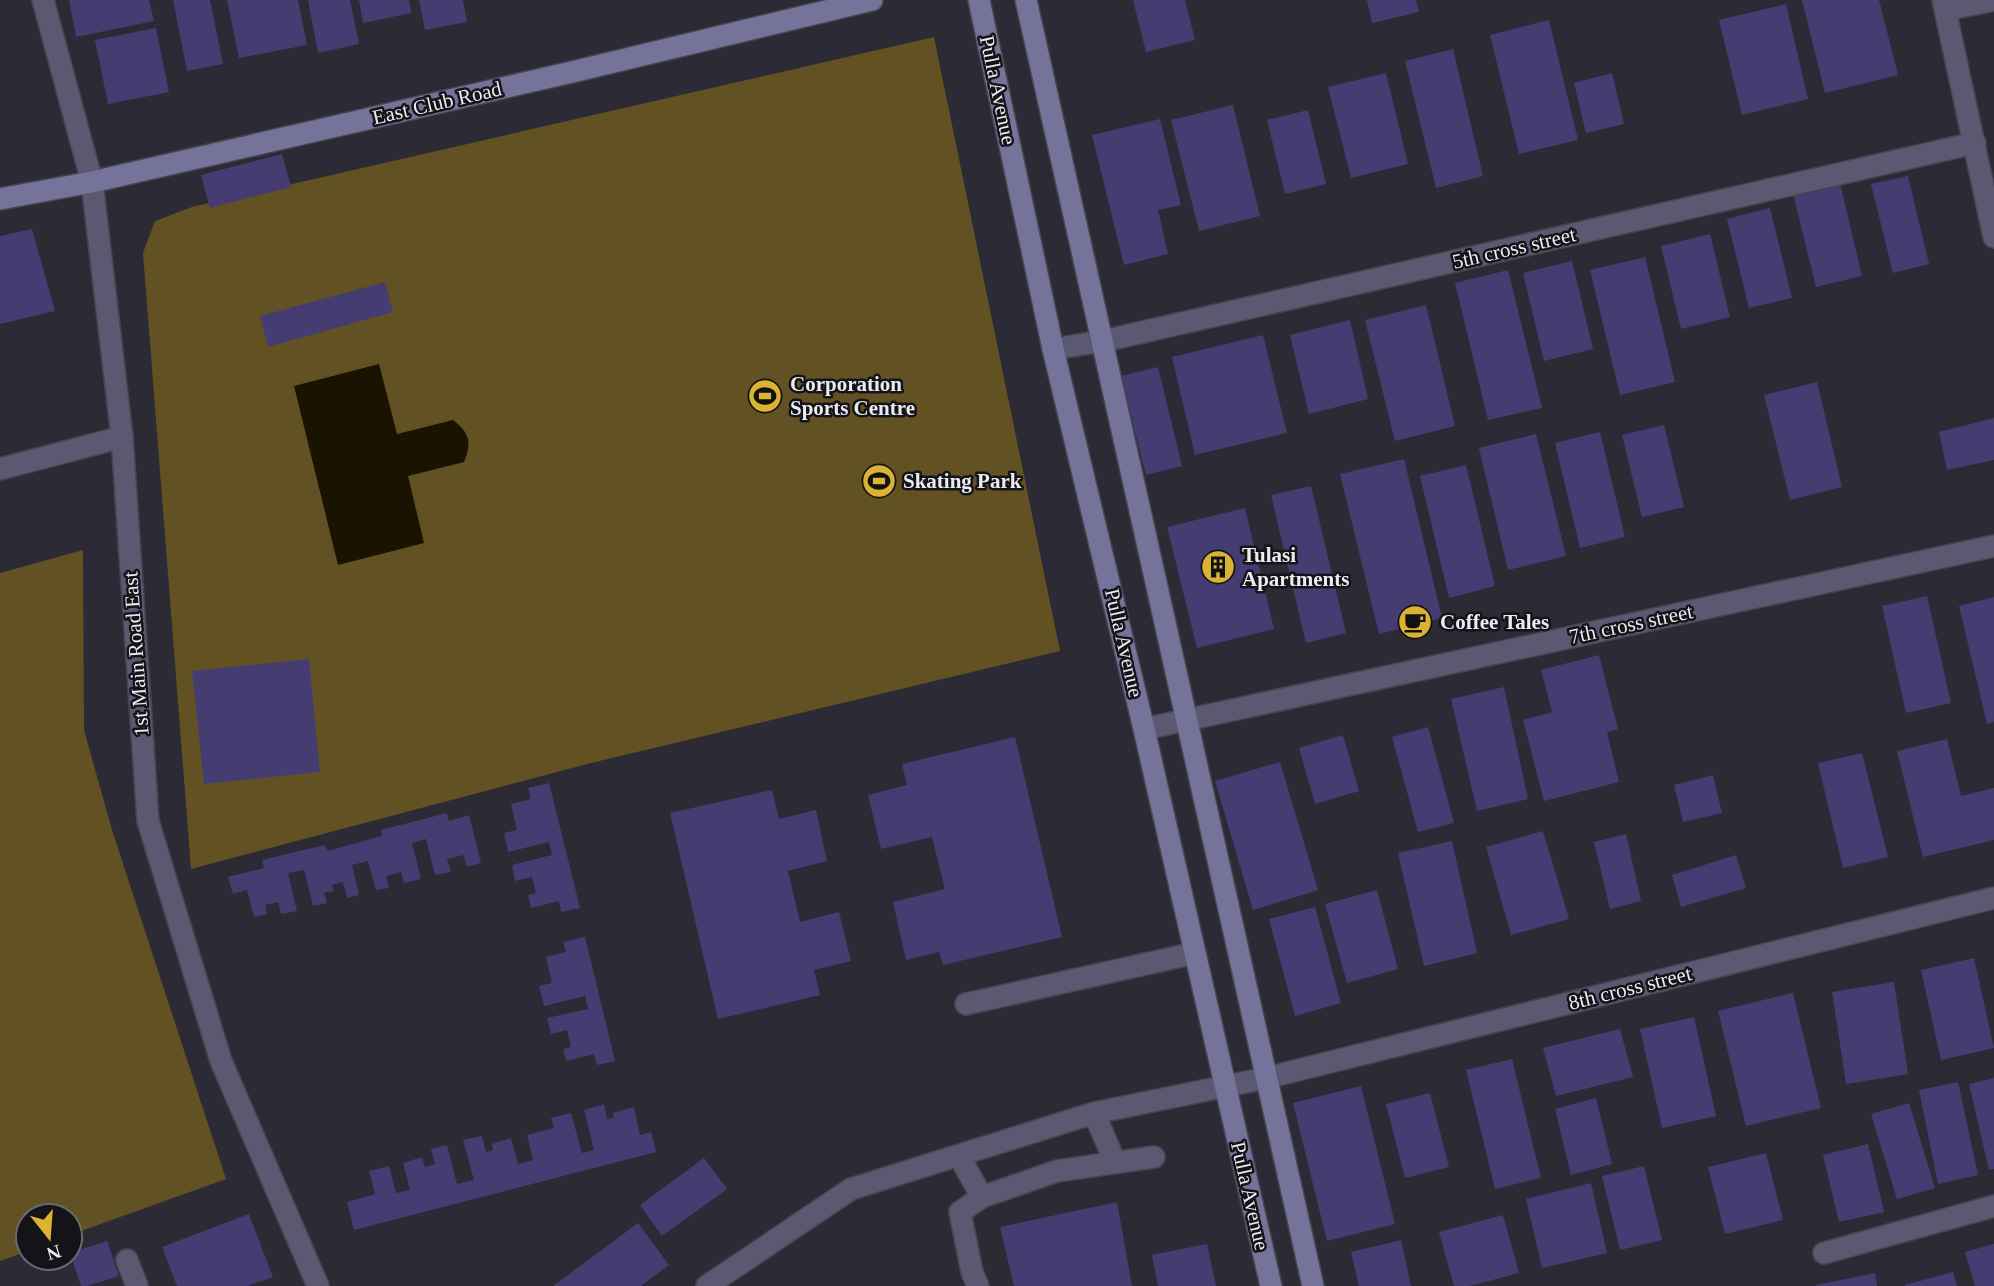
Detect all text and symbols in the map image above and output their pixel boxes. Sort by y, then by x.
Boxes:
street label: Pulla Avenue [975,33,1021,147]
street label: East Club Road [370,76,504,130]
street label: 5th cross street [1450,222,1578,274]
place label: Corporation Sports Centre [790,372,915,420]
sports icon: Corporation Sports Centre [746,377,784,415]
sports icon: Skating Park [860,462,898,500]
place label: Skating Park [903,469,1022,493]
place label: Tulasi Apartments [1242,543,1349,591]
building icon: Tulasi Apartments [1199,548,1237,586]
street label: 1st Main Road East [118,571,154,737]
street label: Pulla Avenue [1100,586,1148,700]
street label: 7th cross street [1567,599,1695,649]
cafe icon: Coffee Tales [1396,603,1434,641]
place label: Coffee Tales [1440,610,1549,634]
street label: 8th cross street [1566,961,1694,1015]
street label: Pulla Avenue [1226,1139,1274,1253]
north arrow [14,1202,84,1272]
text: N [44,1241,63,1265]

